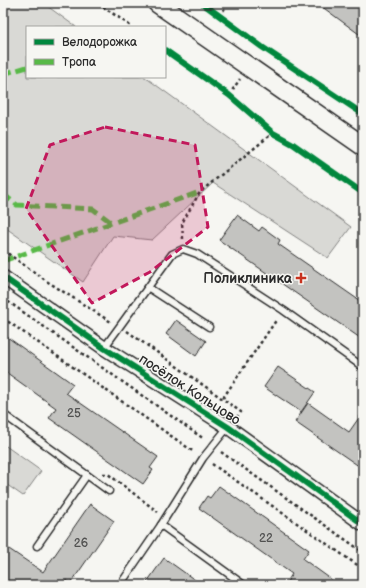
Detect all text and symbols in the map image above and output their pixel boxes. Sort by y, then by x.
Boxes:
legend [26,26,166,78]
text: Велодорожка [62,35,137,50]
text: Тропа [62,55,96,70]
place label: Поликлиника [203,270,293,287]
marker: Поликлиника [295,272,307,284]
street label: посёлок Кольцово [136,350,244,429]
house number: 25 [67,406,81,421]
house number: 22 [259,531,273,546]
house number: 26 [74,536,88,551]

